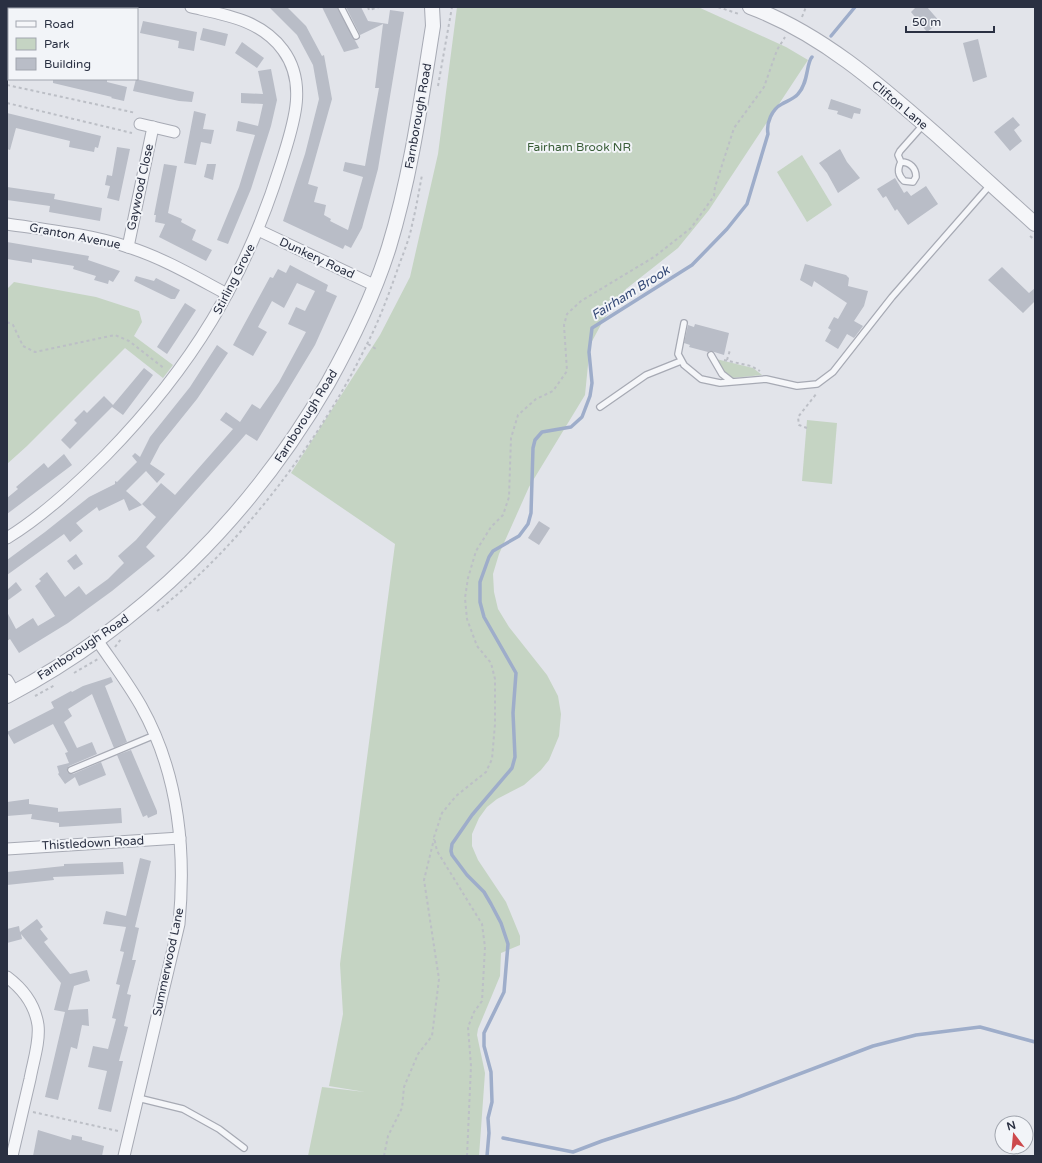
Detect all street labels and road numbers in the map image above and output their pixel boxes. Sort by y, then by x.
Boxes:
street label: Farnborough Road [402,62,434,170]
street label: Clifton Lane [869,78,931,133]
street label: Gaywood Close [124,142,156,232]
street label: Granton Avenue [28,220,122,252]
street label: Dunkery Road [277,235,357,281]
street label: Stirling Grove [210,241,258,317]
street label: Farnborough Road [272,367,340,465]
street label: Farnborough Road [35,611,131,683]
street label: Thistledown Road [41,833,145,853]
street label: Summerwood Lane [150,906,186,1017]

